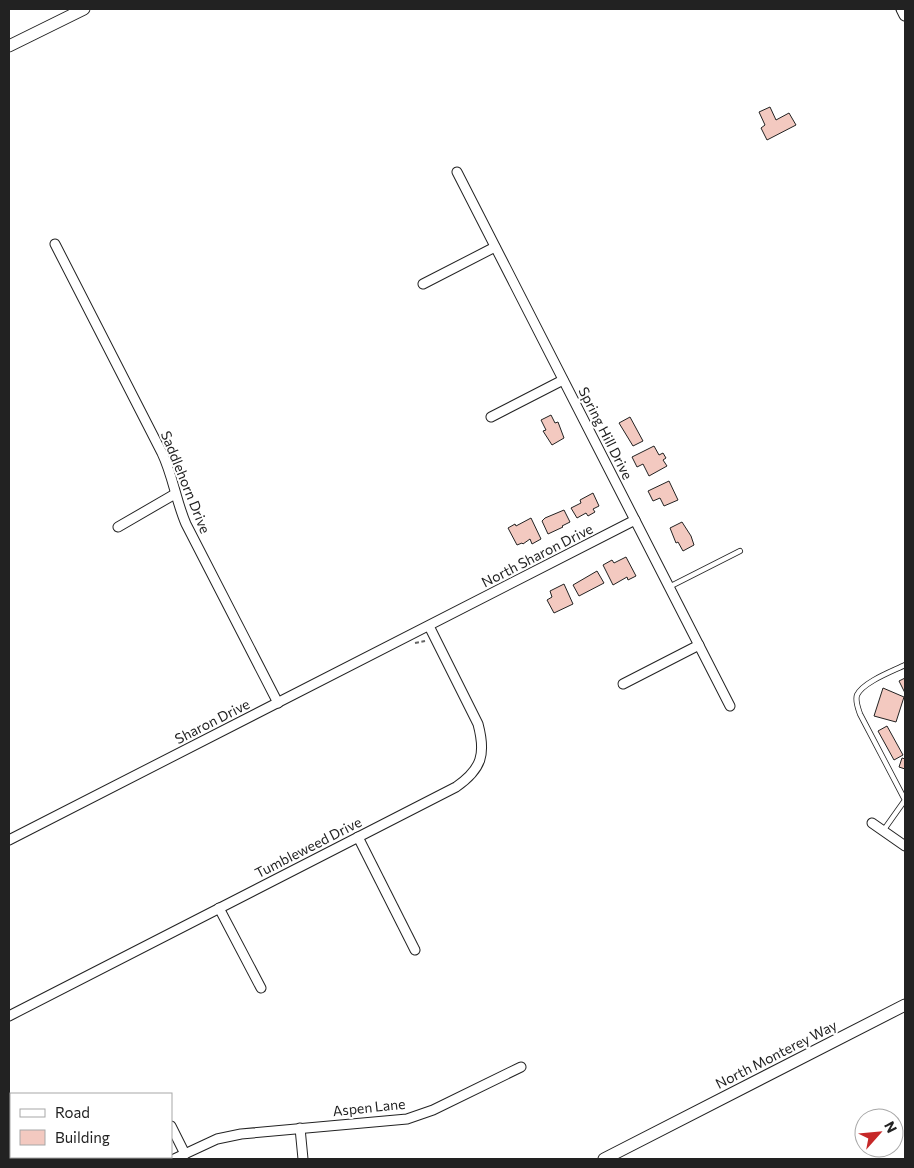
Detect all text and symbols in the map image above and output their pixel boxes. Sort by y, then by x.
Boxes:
street label: Spring Hill Drive [575,384,637,482]
street label: Saddlehorn Drive [158,428,214,536]
street label: North Sharon Drive [478,520,596,590]
street label: Sharon Drive [172,695,252,747]
street label: Tumbleweed Drive [252,813,364,881]
street label: North Monterey Way [712,1016,840,1092]
legend [10,1093,172,1158]
street label: Aspen Lane [332,1095,406,1119]
text: Road [55,1103,90,1121]
north arrow [854,1108,904,1158]
text: N [881,1118,901,1135]
text: Building [55,1128,110,1146]

